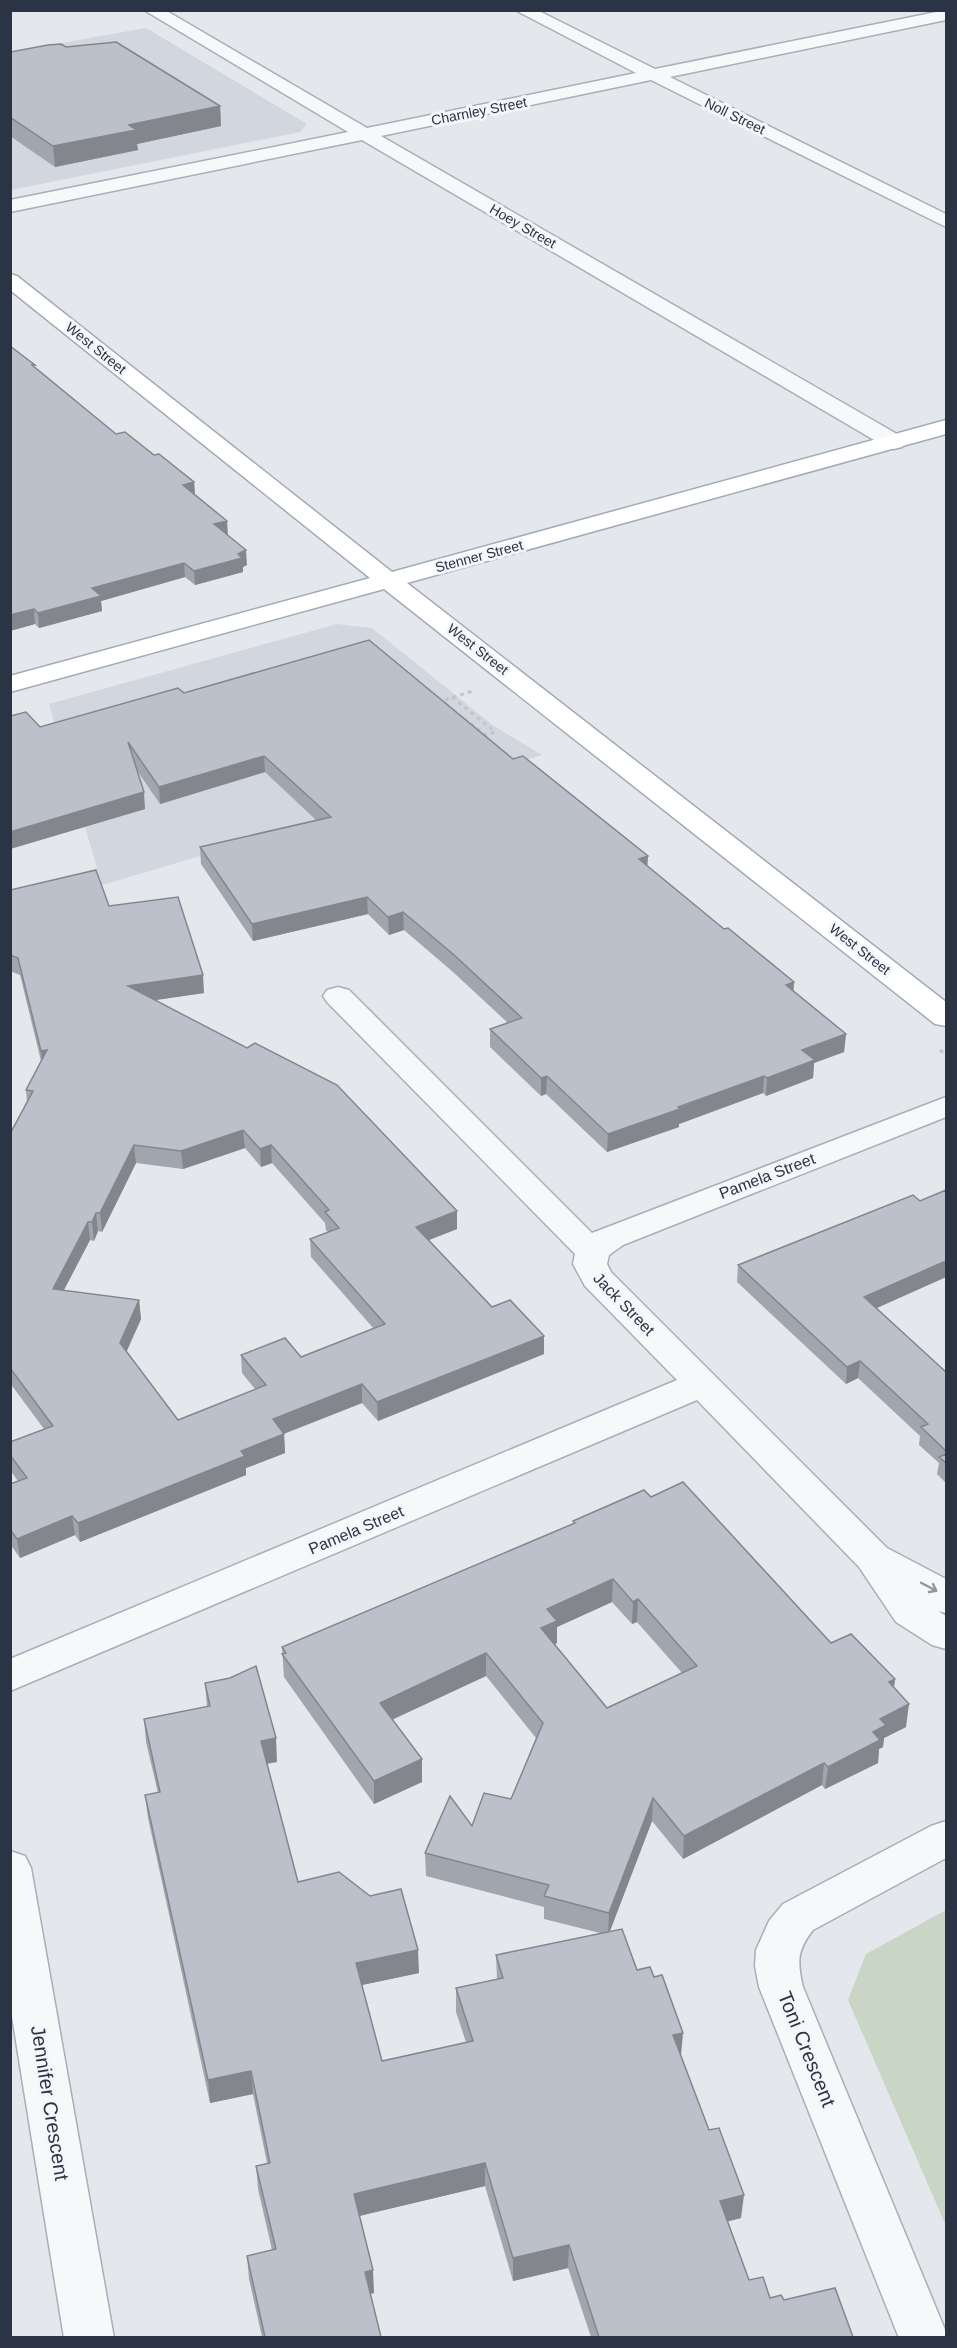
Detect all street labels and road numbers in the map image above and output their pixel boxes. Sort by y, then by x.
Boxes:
street label: Charnley Street [430,94,528,128]
street label: Noll Street [702,94,768,138]
street label: Hoey Street [487,201,559,251]
street label: West Street [63,319,129,377]
street label: Stenner Street [433,537,525,575]
street label: West Street [444,620,512,678]
street label: West Street [826,920,894,978]
street label: Pamela Street [717,1150,818,1202]
street label: Jack Street [590,1269,658,1339]
street label: Pamela Street [306,1502,406,1558]
street label: Toni Crescent [774,1988,840,2110]
street label: Jennifer Crescent [27,2024,73,2183]

